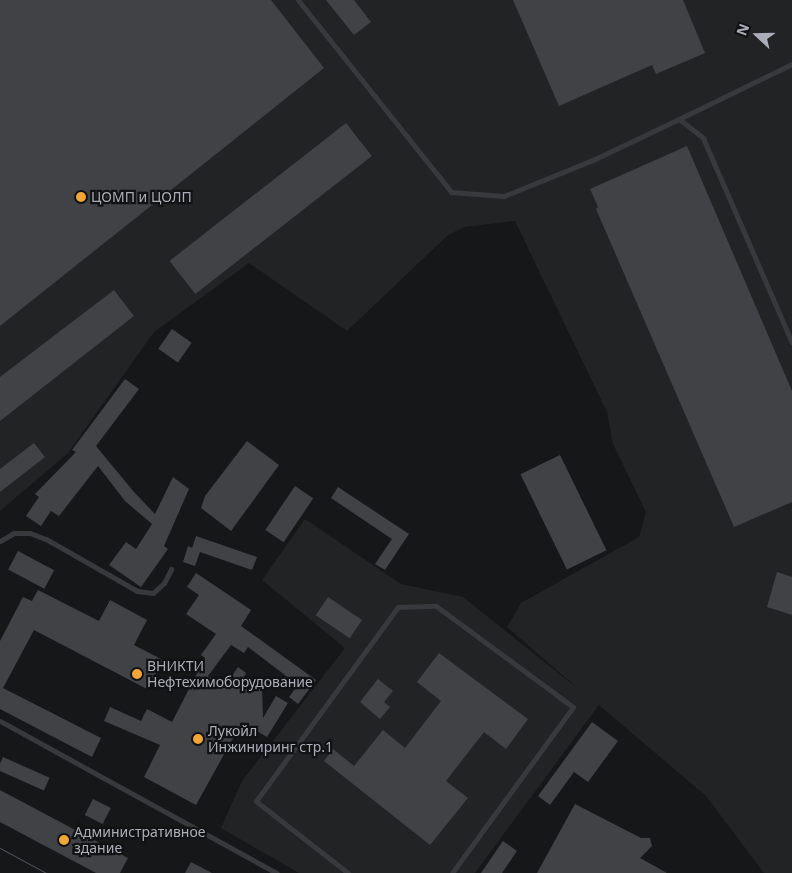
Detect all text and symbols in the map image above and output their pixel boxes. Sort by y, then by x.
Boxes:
north arrow [732,10,782,60]
text: N [732,21,753,38]
place label: ЦОМП и ЦОЛП [91,189,192,205]
marker: ЦОМП и ЦОЛП [75,191,87,203]
place label: ВНИКТИ Нефтехимоборудование [147,658,313,690]
marker: ВНИКТИ Нефтехимоборудование [131,668,143,680]
place label: Лукойл Инжиниринг стр.1 [208,723,333,756]
marker: Лукойл Инжиниринг стр.1 [192,733,204,745]
place label: Административное здание [74,824,205,856]
marker: Административное здание [58,834,70,846]

